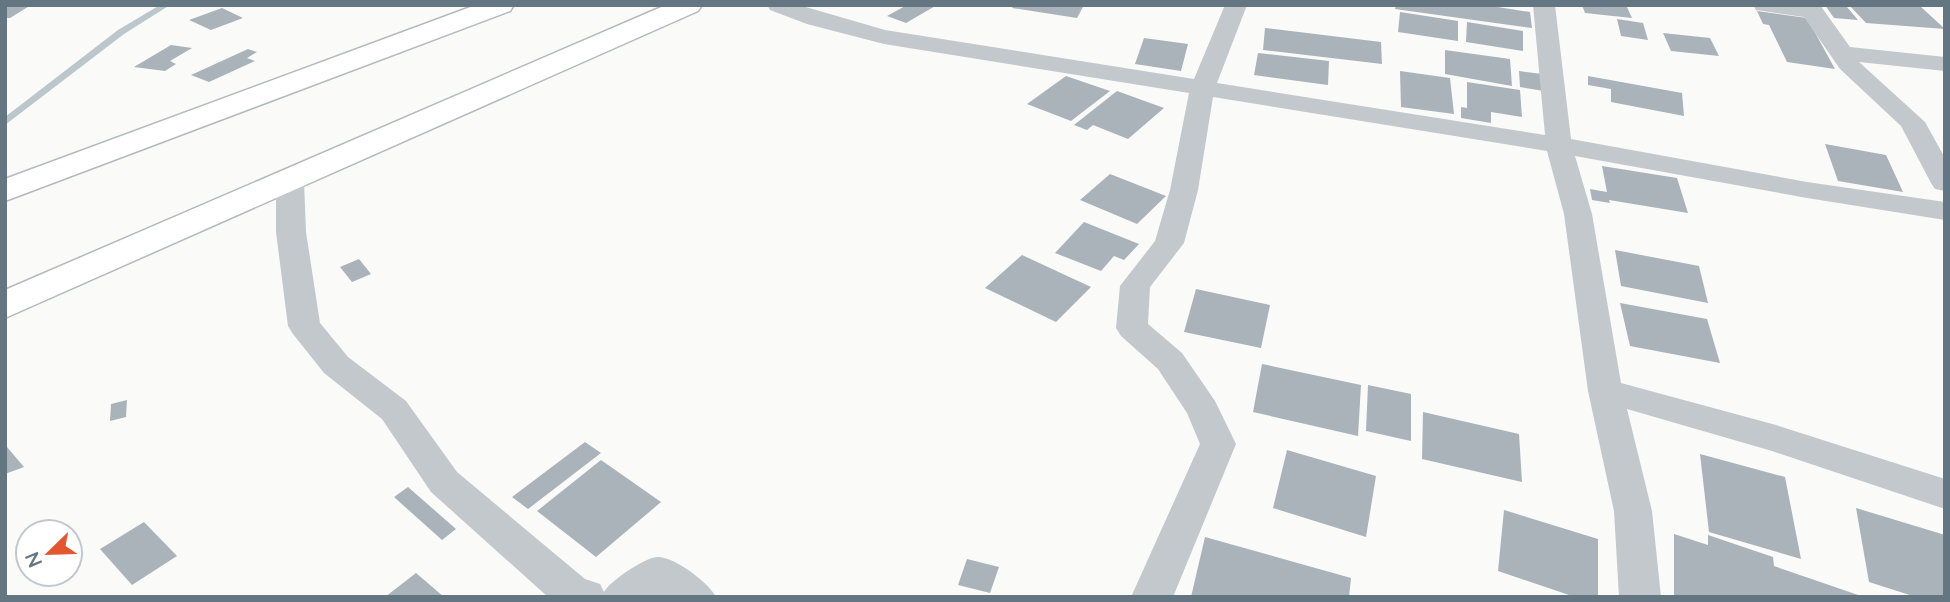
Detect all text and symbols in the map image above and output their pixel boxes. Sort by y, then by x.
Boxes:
north arrow [14,518,84,588]
text: N [19,549,46,571]

